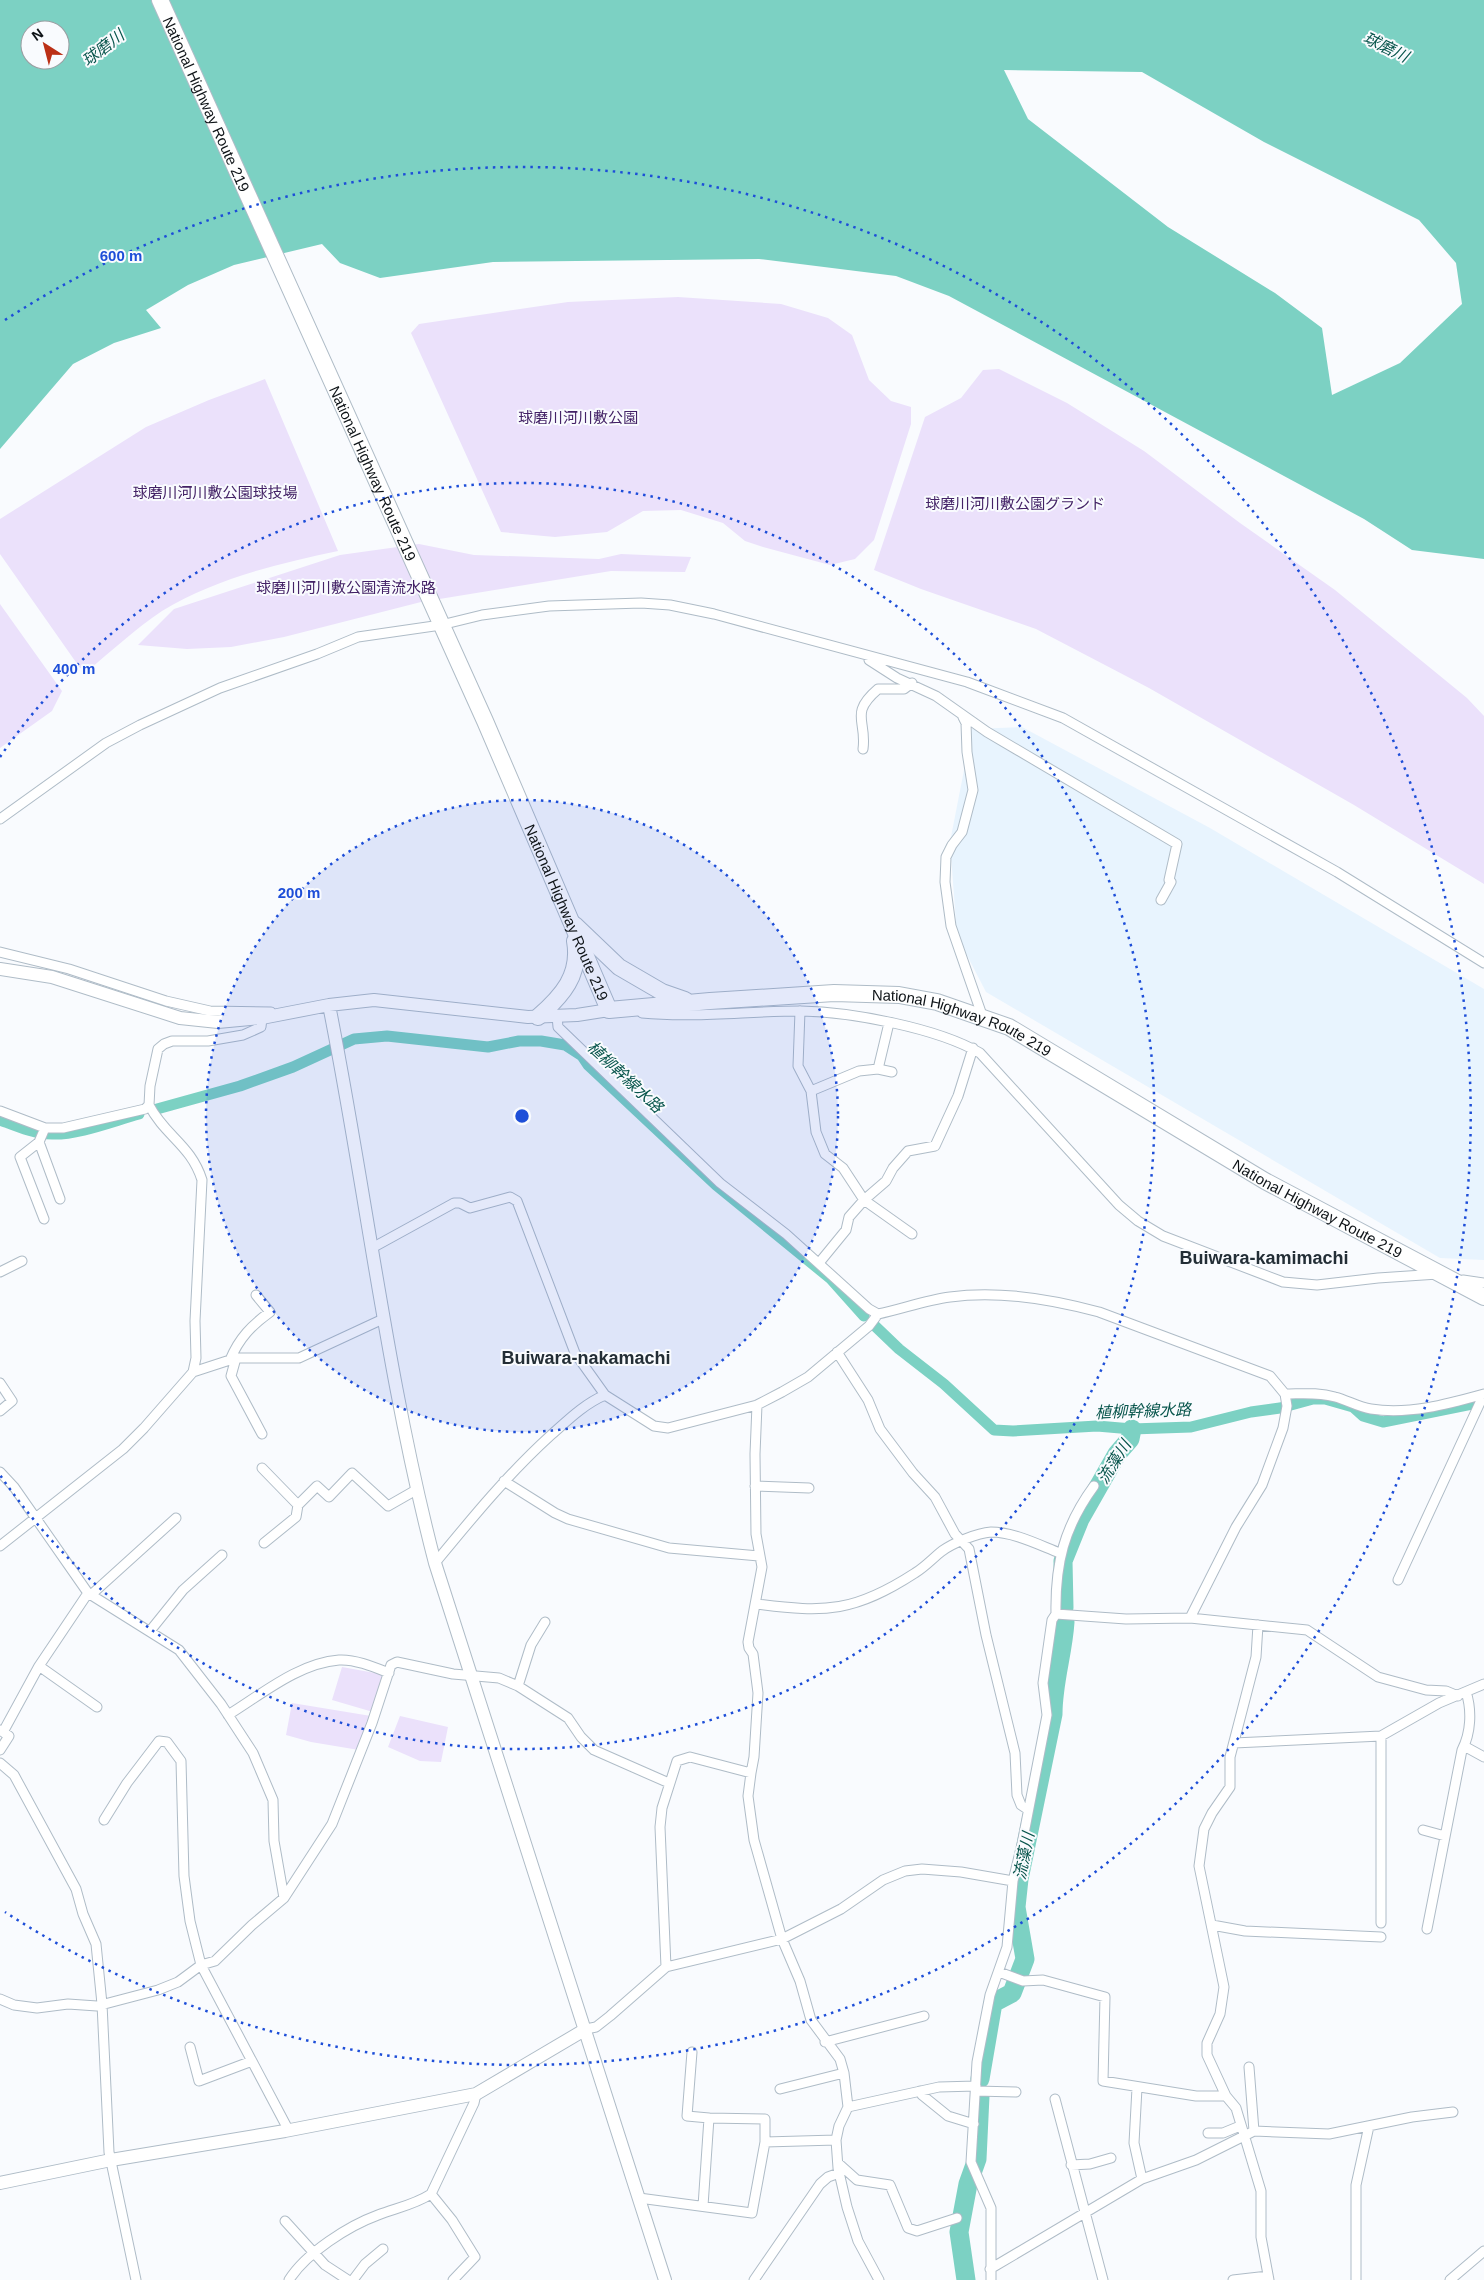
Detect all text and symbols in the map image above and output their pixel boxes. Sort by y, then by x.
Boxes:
street label: National Highway Route 219 [160,14,254,194]
north arrow [20,20,70,70]
text: N [29,25,46,44]
water label: 球磨川 [79,25,129,69]
water label: 球磨川 [1361,29,1413,66]
text: 600 m [100,247,142,264]
street label: National Highway Route 219 [326,383,420,563]
park label: 球磨川河川敷公園 [518,409,638,426]
park label: 球磨川河川敷公園球技場 [132,484,298,501]
park label: 球磨川河川敷公園グランド [925,495,1105,512]
park label: 球磨川河川敷公園清流水路 [256,579,436,596]
text: 400 m [53,660,95,677]
street label: National Highway Route 219 [522,822,612,1003]
text: 200 m [278,884,320,901]
street label: National Highway Route 219 [872,986,1055,1059]
water label: 植柳幹線水路 [584,1038,667,1117]
centre of rings [513,1107,531,1125]
street label: National Highway Route 219 [1230,1155,1405,1261]
district label: Buiwara-kamimachi [1179,1248,1349,1268]
district label: Buiwara-nakamachi [501,1348,671,1368]
water label: 植柳幹線水路 [1095,1401,1193,1421]
water label: 流藻川 [1094,1435,1135,1487]
water label: 流藻川 [1011,1829,1037,1881]

